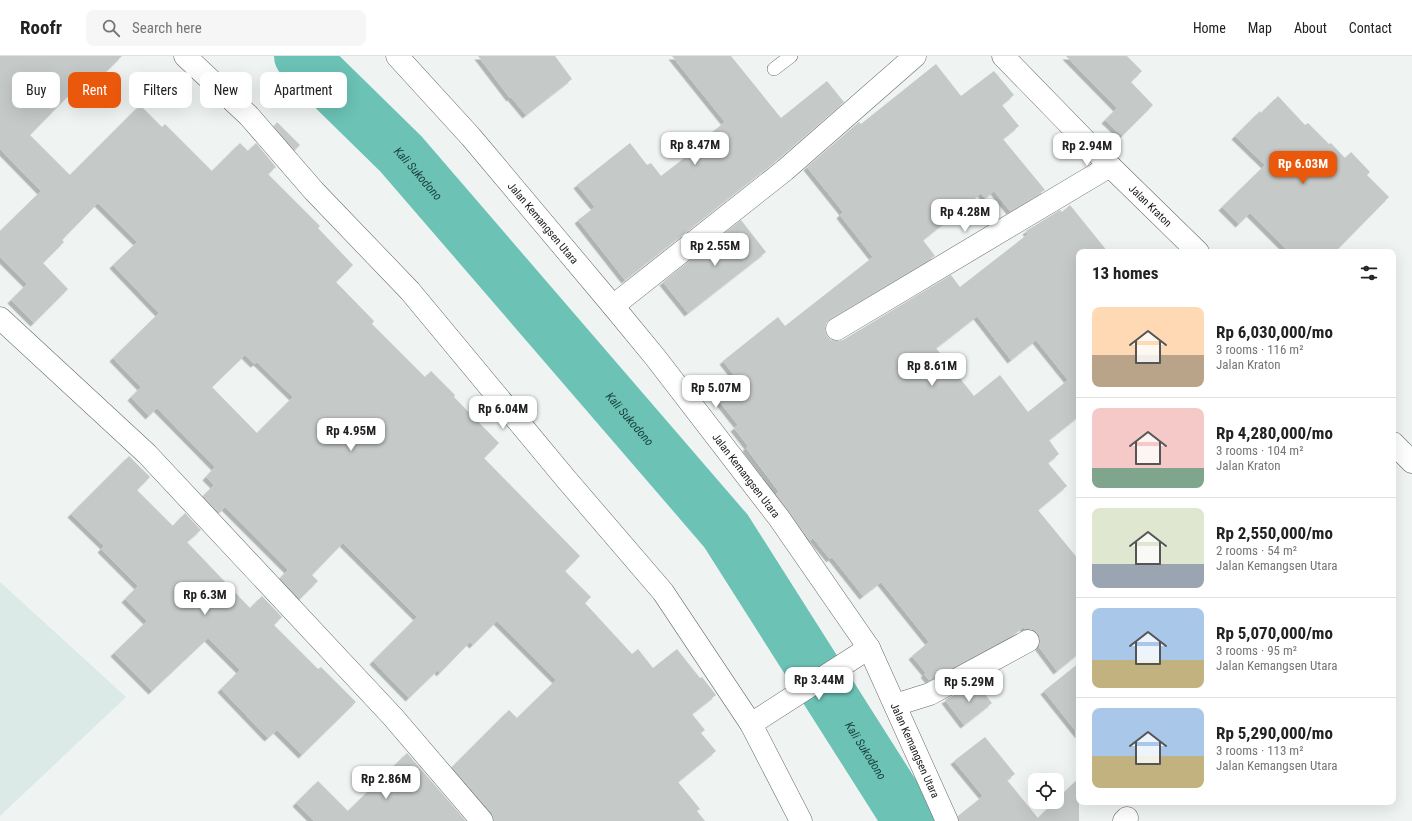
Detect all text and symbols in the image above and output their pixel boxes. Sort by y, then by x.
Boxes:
search box [86,10,366,46]
text: Roofr [20,16,62,39]
icon: search [100,17,122,39]
text: Search here [132,19,202,37]
text: Home [1193,20,1226,36]
text: Map [1248,20,1272,36]
text: About [1294,20,1327,36]
text: Contact [1349,20,1392,36]
chip: Buy [12,72,60,108]
chip: Rent [68,72,121,108]
chip: Filters [129,72,192,108]
chip: New [200,72,252,108]
chip: Apartment [260,72,347,108]
pin: Rp 8.47M [654,132,736,166]
pin: Rp 2.94M [1046,133,1128,167]
text: Rp 8.47M [670,137,720,152]
text: Rp 2.94M [1062,138,1112,153]
water label: Kali Sukodono [391,144,445,203]
pin: Rp 6.03M [1262,151,1344,185]
text: Rp 6.03M [1278,156,1328,171]
street label: Jalan Kemangsen Utara [505,180,581,267]
street label: Jalan Kraton [1126,182,1174,230]
pin: Rp 4.28M [924,199,1006,233]
text: Rp 4.28M [940,204,990,219]
pin: Rp 2.55M [674,233,756,267]
text: Rp 2.55M [690,238,740,253]
icon: filters [1358,262,1380,284]
text: 13 homes [1092,263,1158,283]
text: Rp 6,030,000/mo [1216,322,1333,342]
icon: home [1124,323,1172,371]
text: 3 rooms · 116 m² [1216,342,1303,357]
pin: Rp 8.61M [891,353,973,387]
text: Jalan Kraton [1216,357,1281,372]
text: Rp 8.61M [907,358,957,373]
pin: Rp 5.07M [675,375,757,409]
text: Rp 5.07M [691,380,741,395]
water label: Kali Sukodono [603,390,656,449]
pin: Rp 6.04M [462,396,544,430]
text: Rp 6.04M [478,401,528,416]
pin: Rp 4.95M [310,418,392,452]
text: Rp 4.95M [326,423,376,438]
text: Rp 4,280,000/mo [1216,423,1333,443]
icon: home [1124,424,1172,472]
street label: Jalan Kemangsen Utara [709,431,782,520]
text: 3 rooms · 104 m² [1216,443,1303,458]
text: Jalan Kraton [1216,458,1281,473]
text: Rp 2,550,000/mo [1216,523,1333,543]
icon: home [1124,524,1172,572]
text: 2 rooms · 54 m² [1216,543,1297,558]
text: Jalan Kemangsen Utara [1216,558,1337,573]
pin: Rp 6.3M [168,582,242,616]
text: Rp 6.3M [183,587,227,602]
text: Rp 5,070,000/mo [1216,623,1333,643]
icon: home [1124,624,1172,672]
text: 3 rooms · 95 m² [1216,643,1297,658]
text: Jalan Kemangsen Utara [1216,658,1337,673]
pin: Rp 3.44M [778,667,860,701]
pin: Rp 5.29M [928,669,1010,703]
text: Rp 3.44M [794,672,844,687]
text: Rp 5.29M [944,674,994,689]
street label: Jalan Kemangsen Utara [888,701,942,800]
water label: Kali Sukodono [842,719,889,782]
text: Rp 5,290,000/mo [1216,723,1333,743]
icon: home [1124,724,1172,772]
text: 3 rooms · 113 m² [1216,743,1303,758]
text: Jalan Kemangsen Utara [1216,758,1337,773]
pin: Rp 2.86M [345,766,427,800]
text: Rp 2.86M [361,771,411,786]
map controls [1028,773,1064,809]
button: locate [1028,773,1064,809]

